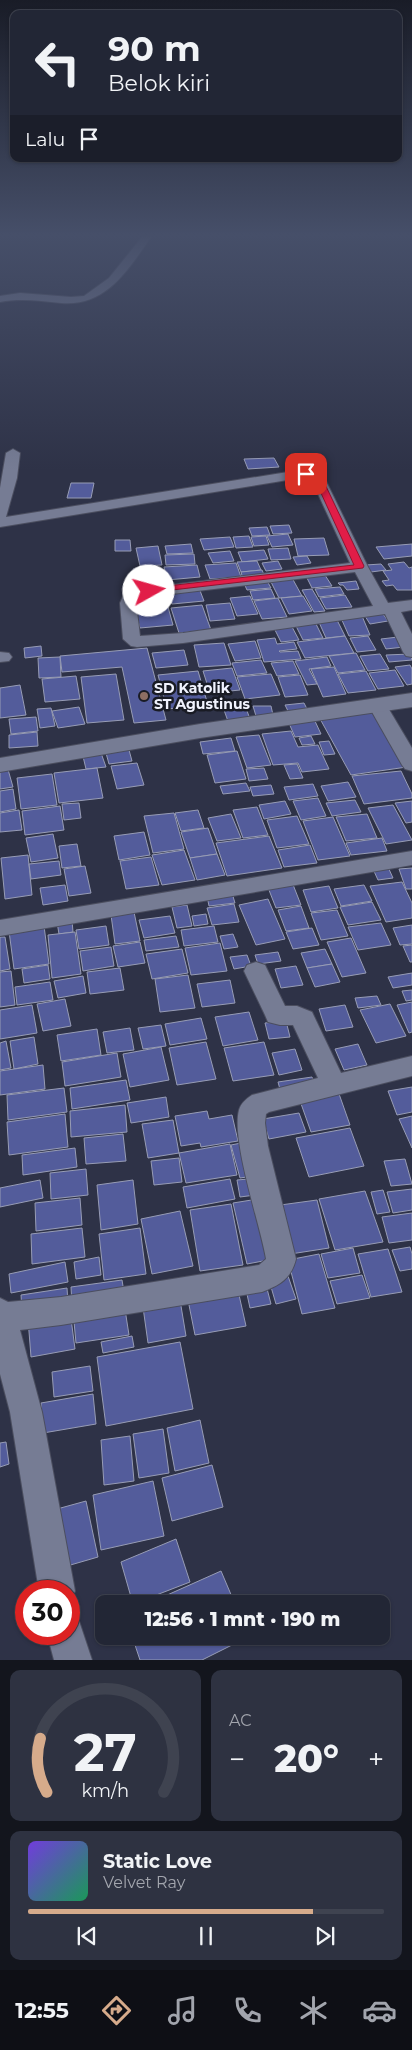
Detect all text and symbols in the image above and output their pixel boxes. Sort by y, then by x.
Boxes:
text: 90 m [108,27,201,70]
icon: left [25,30,90,95]
text: Belok kiri [108,70,210,97]
icon: arrive [75,125,103,153]
text: Lalu [25,128,65,151]
pin [285,453,327,495]
icon: arrive [292,460,320,488]
position arrow [122,564,174,616]
place label: SD Katolik ST Agustinus [154,679,251,713]
marker: SD Katolik ST Agustinus [138,690,150,702]
speed limit sign: 30 [15,1580,80,1645]
text: 12:56 · 1 mnt · 190 m [145,1608,340,1631]
text: AC [229,1711,252,1730]
text: 27 [74,1721,137,1784]
text: 20° [274,1735,339,1782]
text: − [229,1742,245,1776]
text: + [368,1742,384,1776]
text: km/h [82,1780,129,1801]
text: Static Love [103,1850,212,1873]
text: Velvet Ray [103,1873,185,1892]
icon: previous [73,1922,101,1950]
icon: pause [192,1922,220,1950]
icon: next [311,1922,339,1950]
icon: directions [99,1993,134,2028]
icon: music [165,1993,200,2028]
icon: phone [230,1993,265,2028]
icon: climate [296,1993,331,2028]
icon: car [362,1993,397,2028]
text: 12:55 [15,1997,69,2024]

